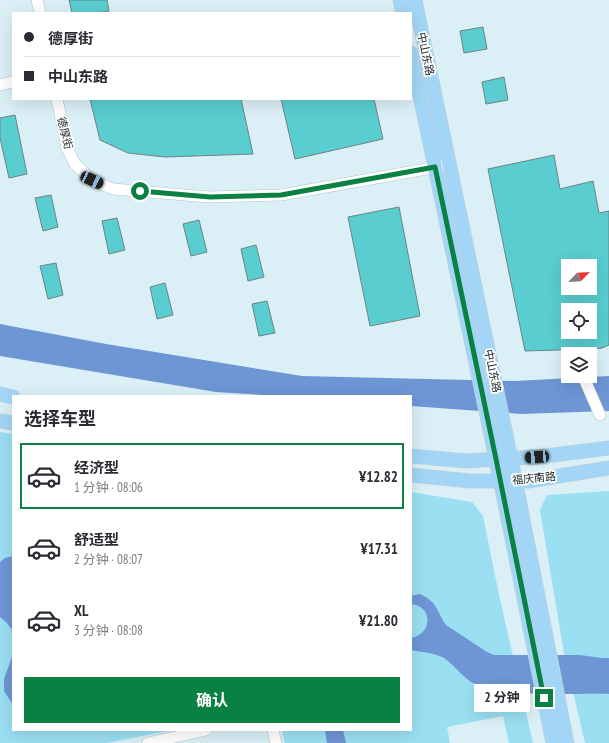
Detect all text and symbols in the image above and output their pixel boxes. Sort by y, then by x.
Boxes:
text: 德厚街 [48,29,93,48]
street label: 中山东路 [415,31,437,77]
text: 中山东路 [48,67,108,86]
street label: 德厚街 [54,115,76,151]
car [79,169,105,191]
route start [131,182,149,200]
north arrow [561,259,597,295]
map controls [561,259,597,383]
button: locate [561,303,597,339]
button: layers [561,347,597,383]
street label: 中山东路 [482,348,504,394]
text: 选择车型 [24,407,96,430]
car [525,450,549,464]
icon: car [26,458,62,494]
text: 经济型 [74,458,119,477]
text: ¥12.82 [359,467,398,486]
street label: 福庆南路 [511,469,557,487]
text: 1 分钟 · 08:06 [74,479,143,496]
icon: car [26,530,62,566]
text: 舒适型 [74,530,119,549]
text: ¥17.31 [360,539,398,558]
text: 2 分钟 · 08:07 [74,551,143,568]
text: XL [74,601,88,620]
icon: car [26,602,62,638]
text: ¥21.80 [359,611,398,630]
text: 3 分钟 · 08:08 [74,622,143,639]
button: 确认 [24,677,400,723]
callout: 2 分钟 [474,684,530,712]
text: 2 分钟 [485,689,519,706]
route end [535,689,553,707]

